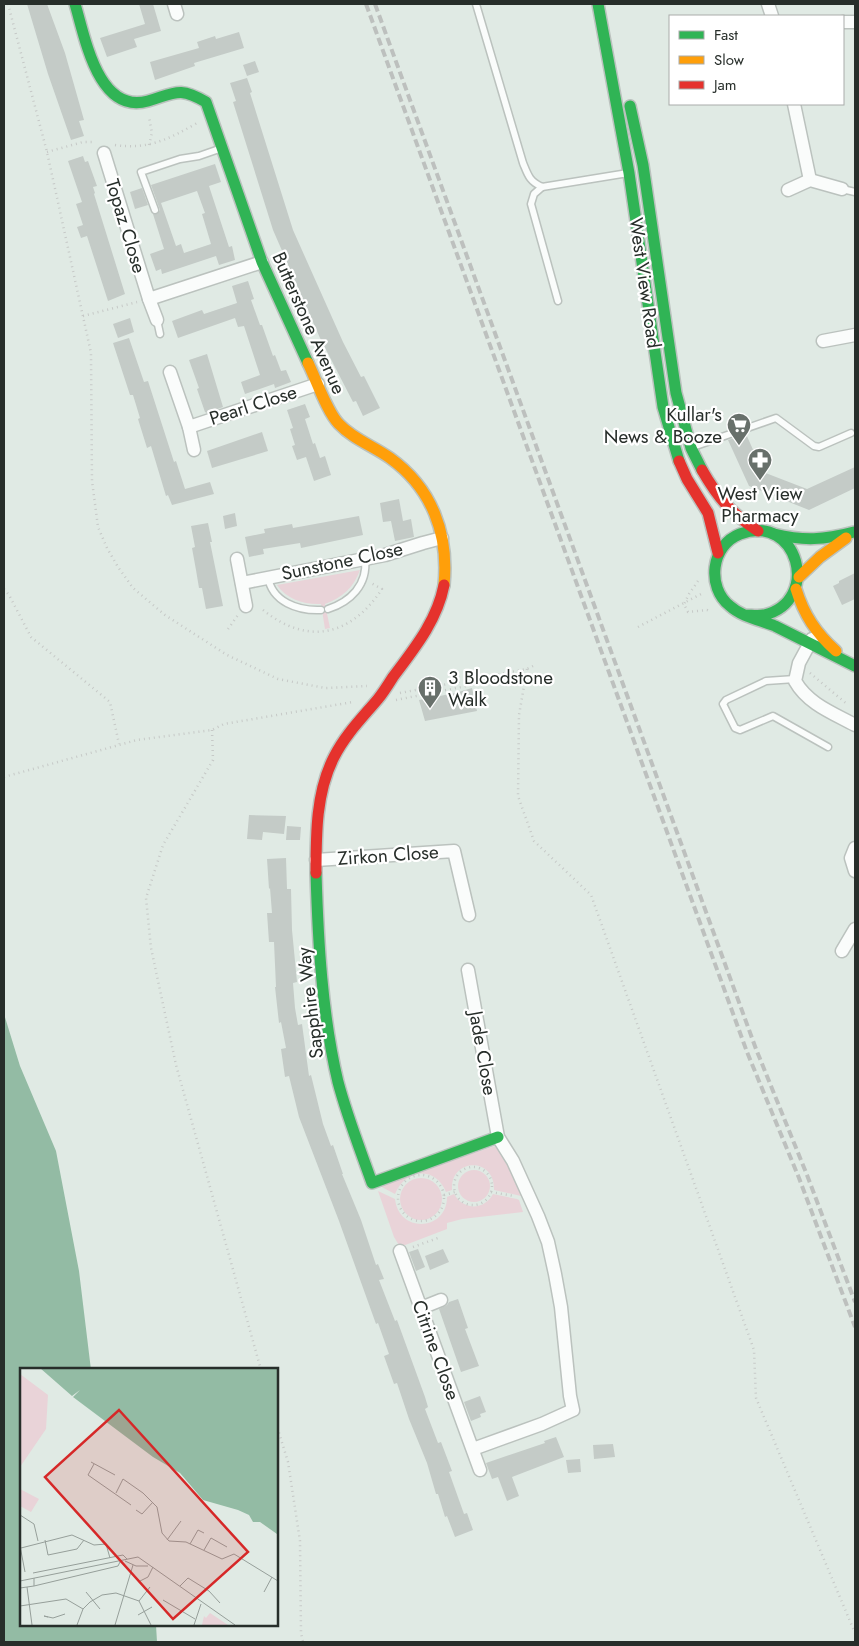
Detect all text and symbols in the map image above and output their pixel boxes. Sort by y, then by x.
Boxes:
legend [669,15,844,105]
text: Fast [714,24,738,46]
text: Slow [714,49,745,71]
text: Jam [712,74,737,96]
street label: Topaz Close [99,176,153,276]
street label: West View Road [622,216,668,350]
street label: Butterstone Avenue [266,248,353,399]
street label: Pearl Close [206,378,300,432]
place label: Kullar's News & Booze [604,401,722,450]
supermarket icon: Kullar's News & Booze [726,412,752,446]
pharmacy icon: West View Pharmacy [747,447,773,481]
place label: West View Pharmacy [718,480,803,529]
street label: Sunstone Close [279,535,405,587]
place label: 3 Bloodstone Walk [448,664,553,713]
building icon: 3 Bloodstone Walk [417,675,443,709]
street label: Zirkon Close [337,838,440,872]
street label: Sapphire Way [290,945,330,1060]
street label: Jade Close [462,1006,504,1098]
street label: Citrine Close [405,1296,467,1404]
inset map [20,1368,278,1626]

